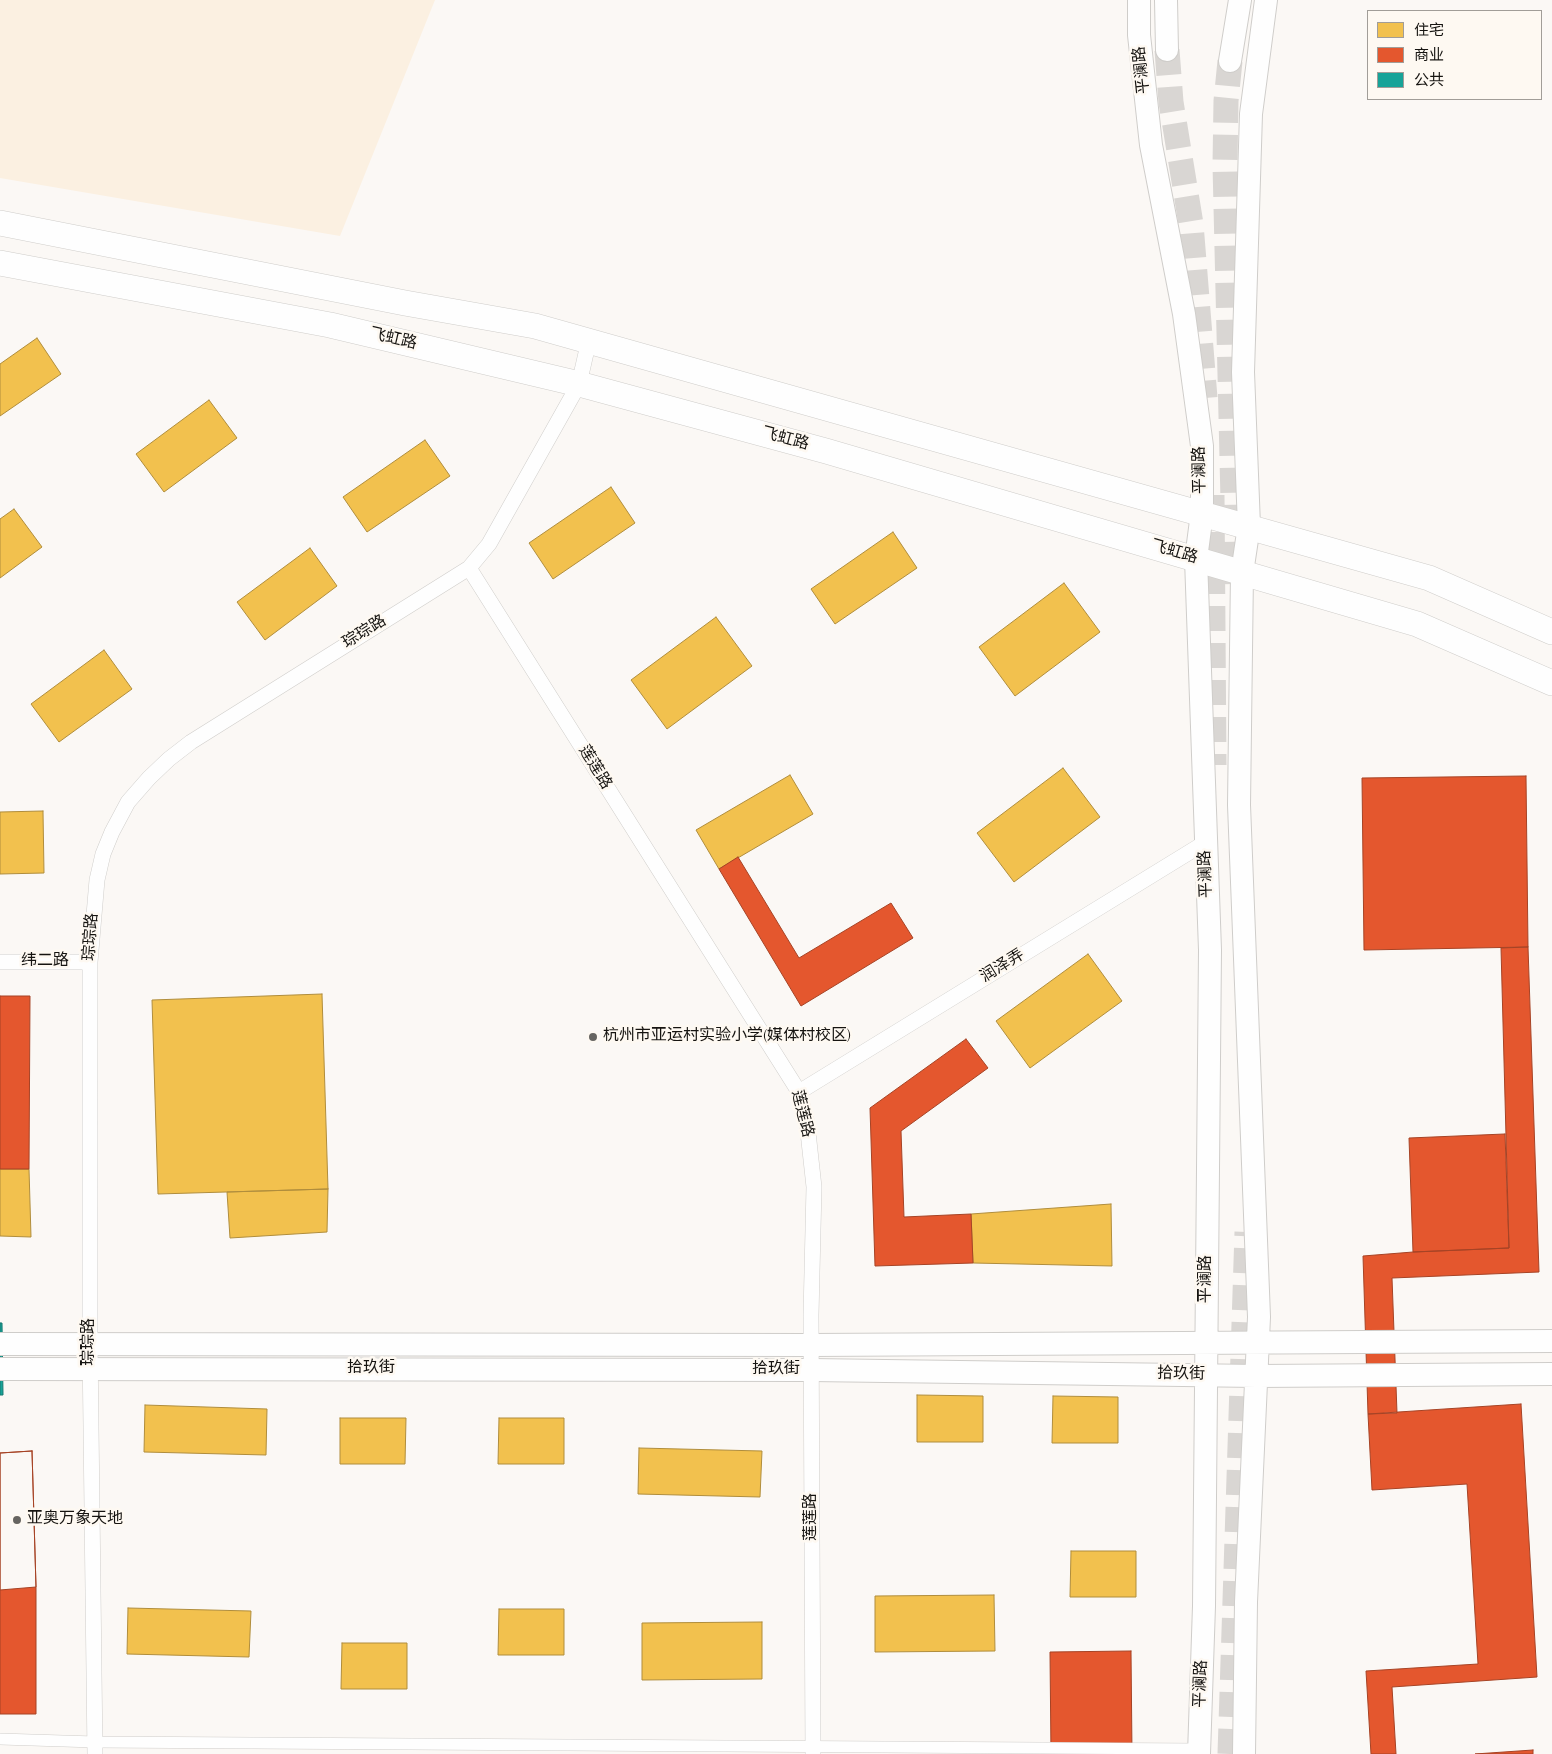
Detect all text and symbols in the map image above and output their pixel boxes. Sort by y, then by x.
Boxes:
legend [1367,10,1542,100]
text: 住宅 [1414,19,1444,42]
text: 商业 [1414,44,1444,67]
street label: 平澜路 [1131,45,1155,95]
text: 公共 [1414,69,1444,92]
street label: 飞虹路 [367,325,419,355]
street label: 飞虹路 [759,425,811,455]
street label: 平澜路 [1191,446,1211,494]
street label: 飞虹路 [1148,537,1200,569]
street label: 琮琮路 [340,612,390,654]
street label: 莲莲路 [573,743,615,793]
street label: 平澜路 [1197,850,1217,898]
street label: 琮琮路 [81,912,103,962]
street label: 润泽弄 [978,946,1028,988]
street label: 纬二路 [21,952,69,972]
place label: 杭州市亚运村实验小学(媒体村校区) [603,1027,851,1047]
marker: 杭州市亚运村实验小学(媒体村校区) [587,1031,599,1043]
street label: 莲莲路 [786,1088,816,1140]
street label: 平澜路 [1197,1255,1217,1303]
street label: 琮琮路 [80,1318,100,1366]
street label: 拾玖街 [347,1359,395,1379]
street label: 拾玖街 [752,1360,800,1380]
street label: 拾玖街 [1157,1365,1205,1385]
street label: 莲莲路 [802,1493,822,1541]
place label: 亚奥万象天地 [27,1510,123,1530]
marker: 亚奥万象天地 [11,1514,23,1526]
street label: 平澜路 [1192,1660,1212,1708]

